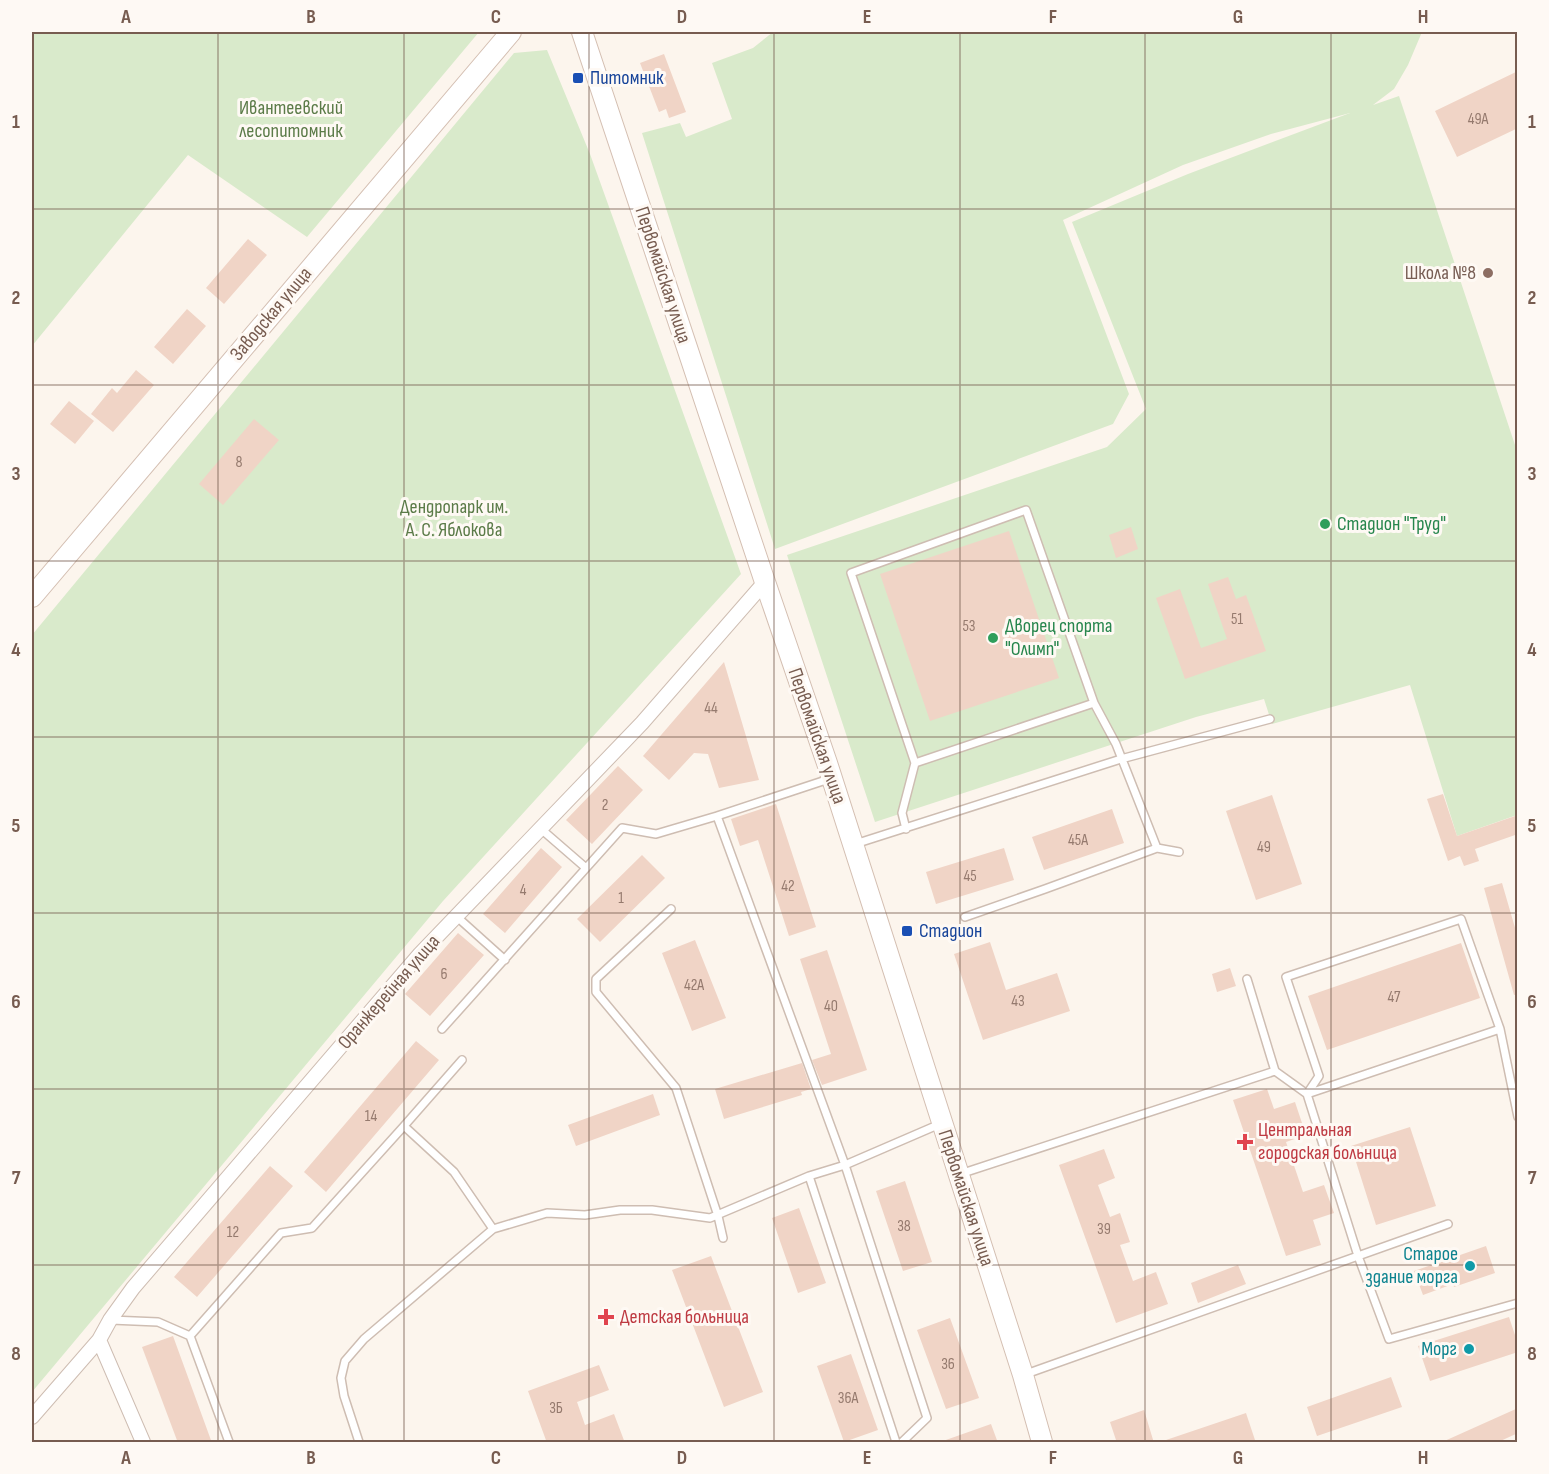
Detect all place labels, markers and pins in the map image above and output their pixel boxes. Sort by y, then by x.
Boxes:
place label: Питомник [590,66,664,90]
marker: Питомник [571,71,585,85]
place label: Школа №8 [1405,261,1476,285]
marker: Школа №8 [1481,266,1495,280]
place label: Стадион "Труд" [1337,512,1446,536]
marker: Стадион "Труд" [1318,517,1332,531]
place label: Дворец спорта "Олимп" [1005,614,1113,661]
marker: Дворец спорта "Олимп" [986,631,1000,645]
place label: Стадион [919,919,982,943]
marker: Стадион [900,924,914,938]
place label: Центральная городская больница [1258,1118,1397,1165]
marker: Центральная городская больница [1236,1133,1254,1151]
place label: Старое здание морга [1365,1242,1458,1289]
marker: Старое здание морга [1463,1259,1477,1273]
place label: Детская больница [620,1305,749,1329]
marker: Детская больница [597,1308,615,1326]
place label: Морг [1421,1337,1457,1361]
marker: Морг [1462,1342,1476,1356]

